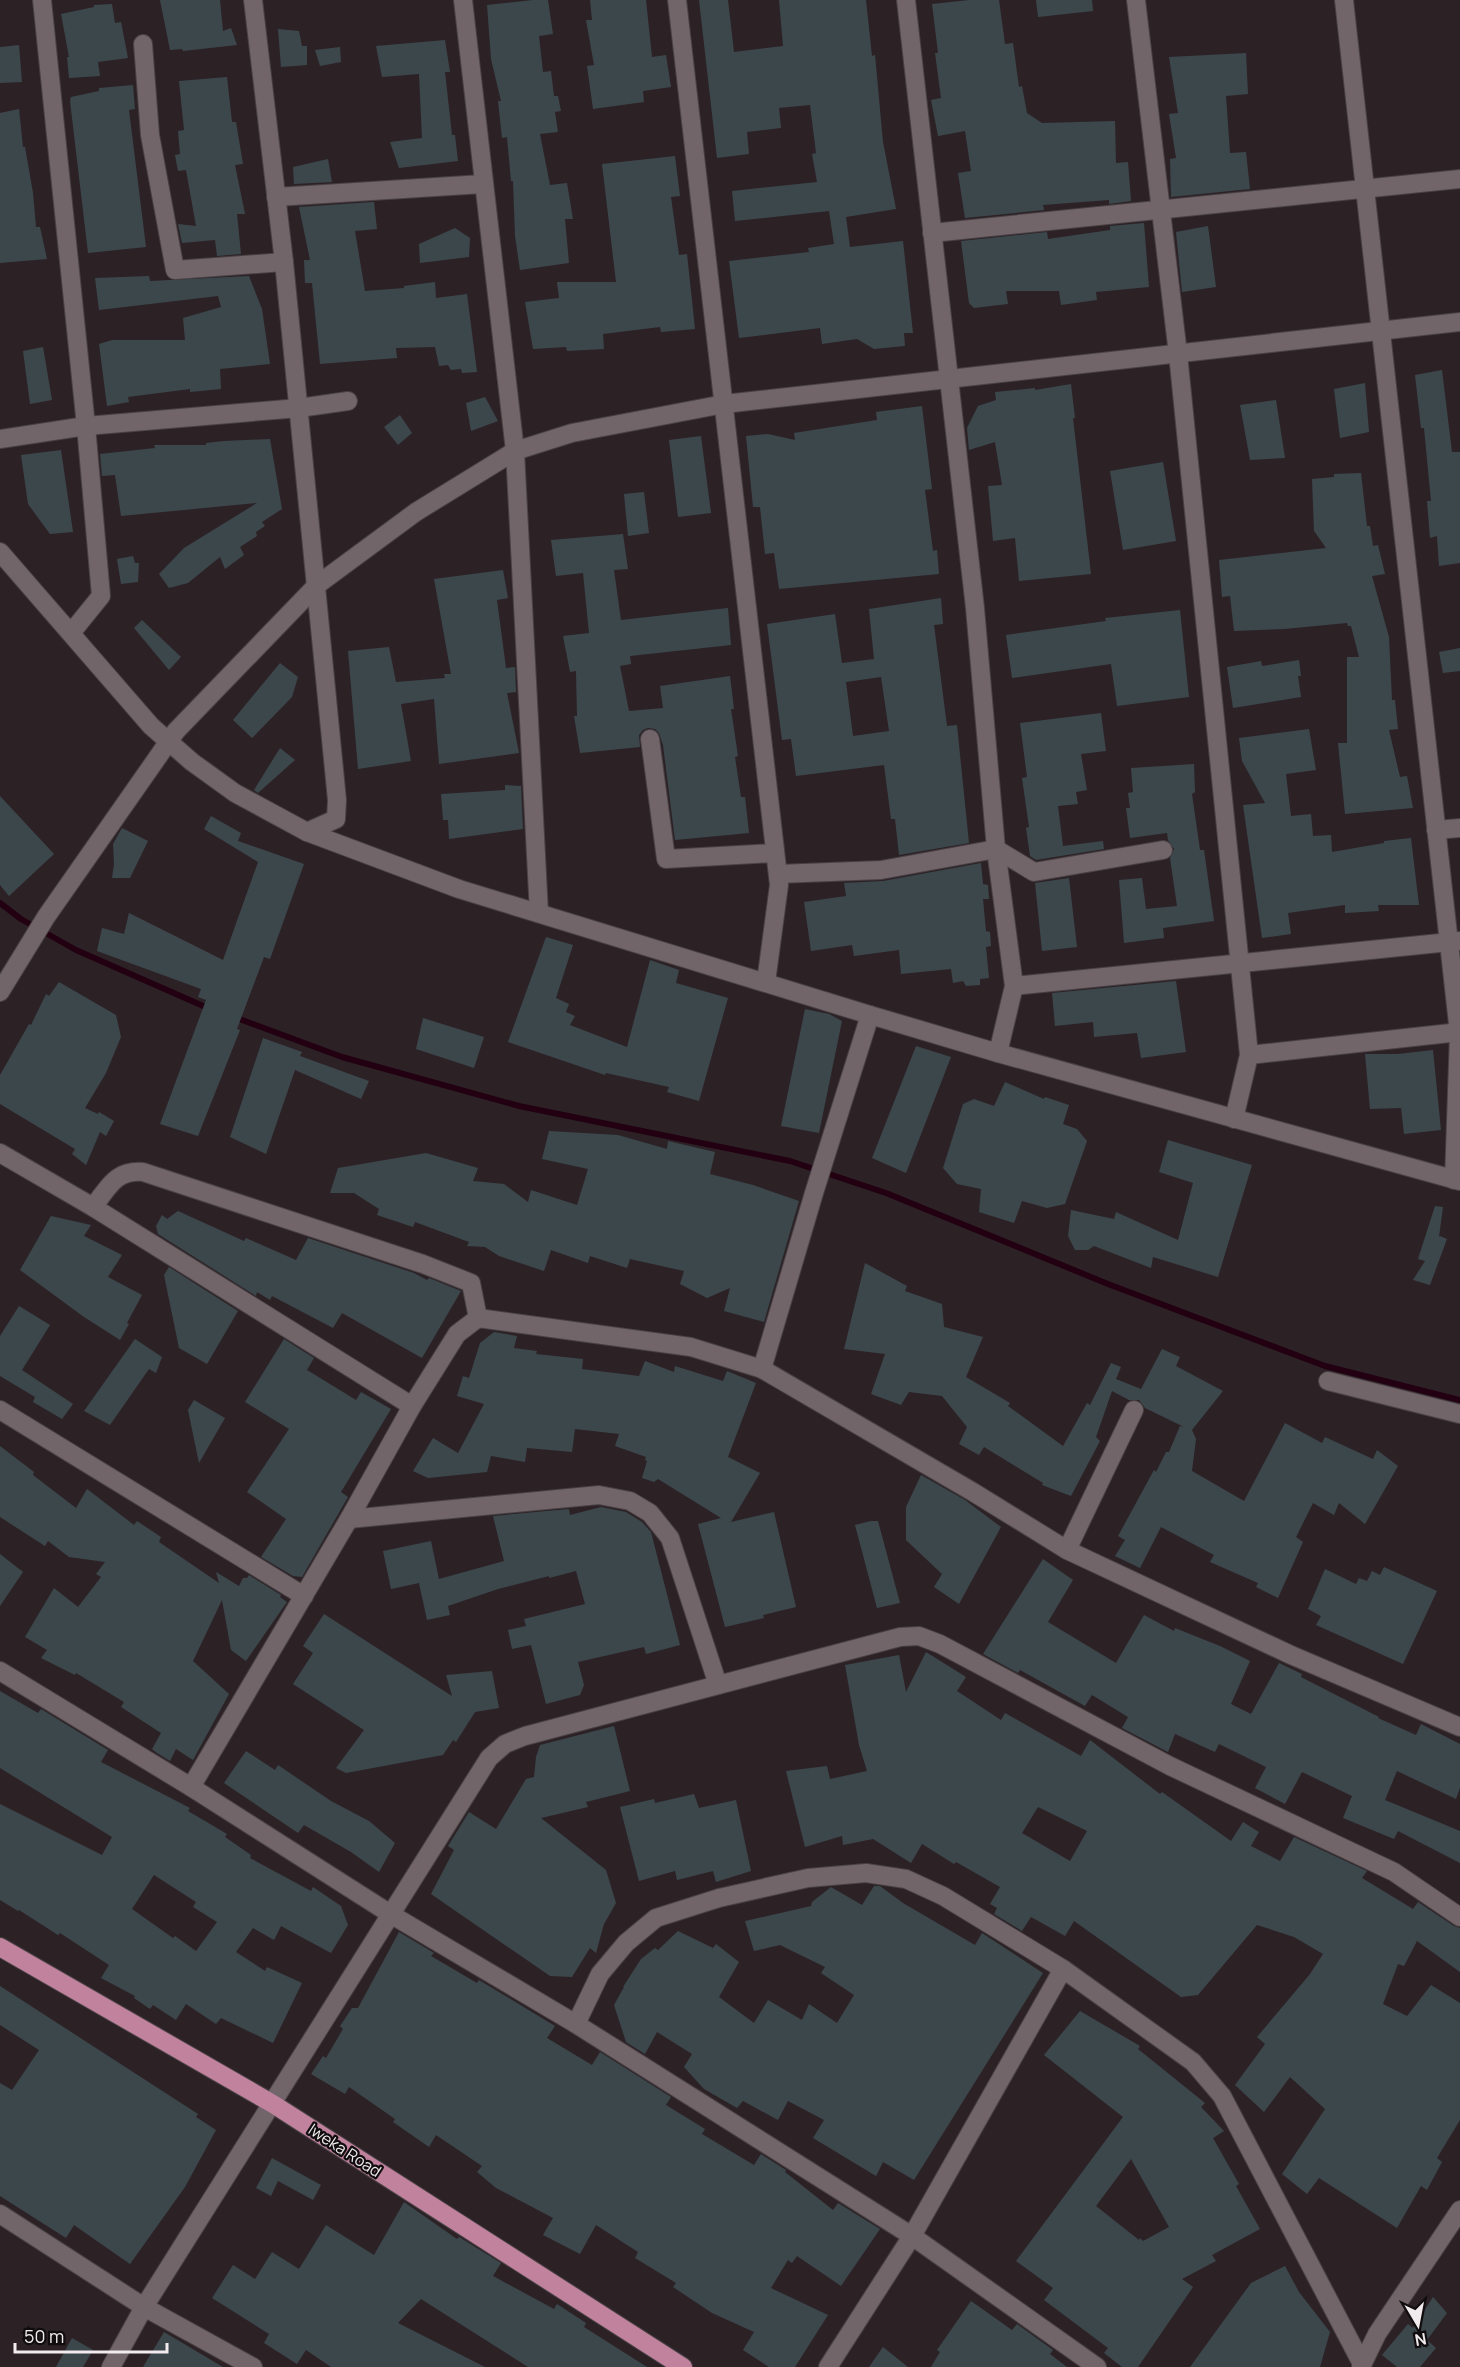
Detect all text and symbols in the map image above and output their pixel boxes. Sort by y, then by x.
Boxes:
street label: Iweka Road [304,2118,386,2182]
north arrow [1388,2295,1448,2355]
scale bar [15,2316,166,2354]
text: 50 m [24,2324,64,2348]
text: N [1413,2328,1428,2352]

